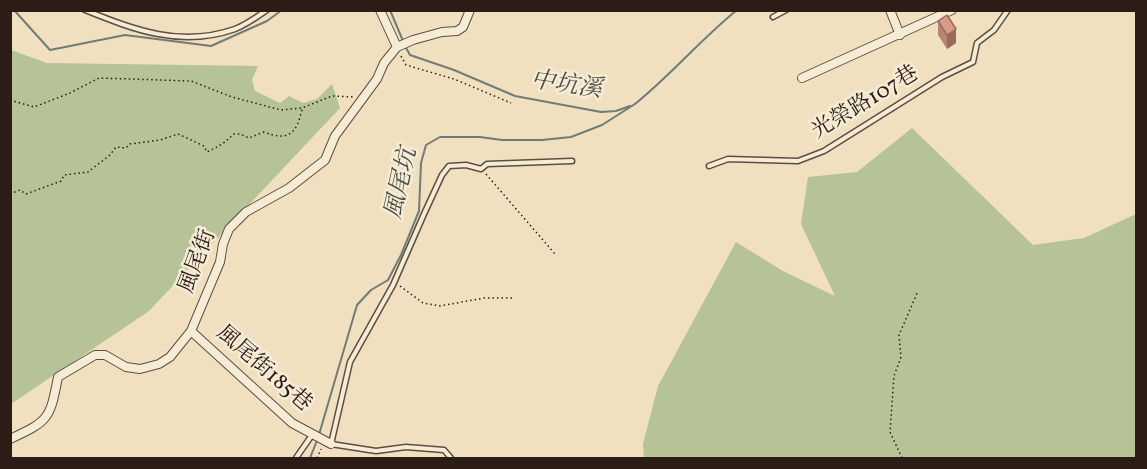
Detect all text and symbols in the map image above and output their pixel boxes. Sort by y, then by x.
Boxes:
street label: 光榮路107巷 [808,62,924,146]
water label: 中坑溪 [528,68,604,106]
water label: 風尾坑 [381,146,425,222]
street label: 風尾街 [175,226,223,298]
street label: 風尾街185巷 [210,321,316,419]

